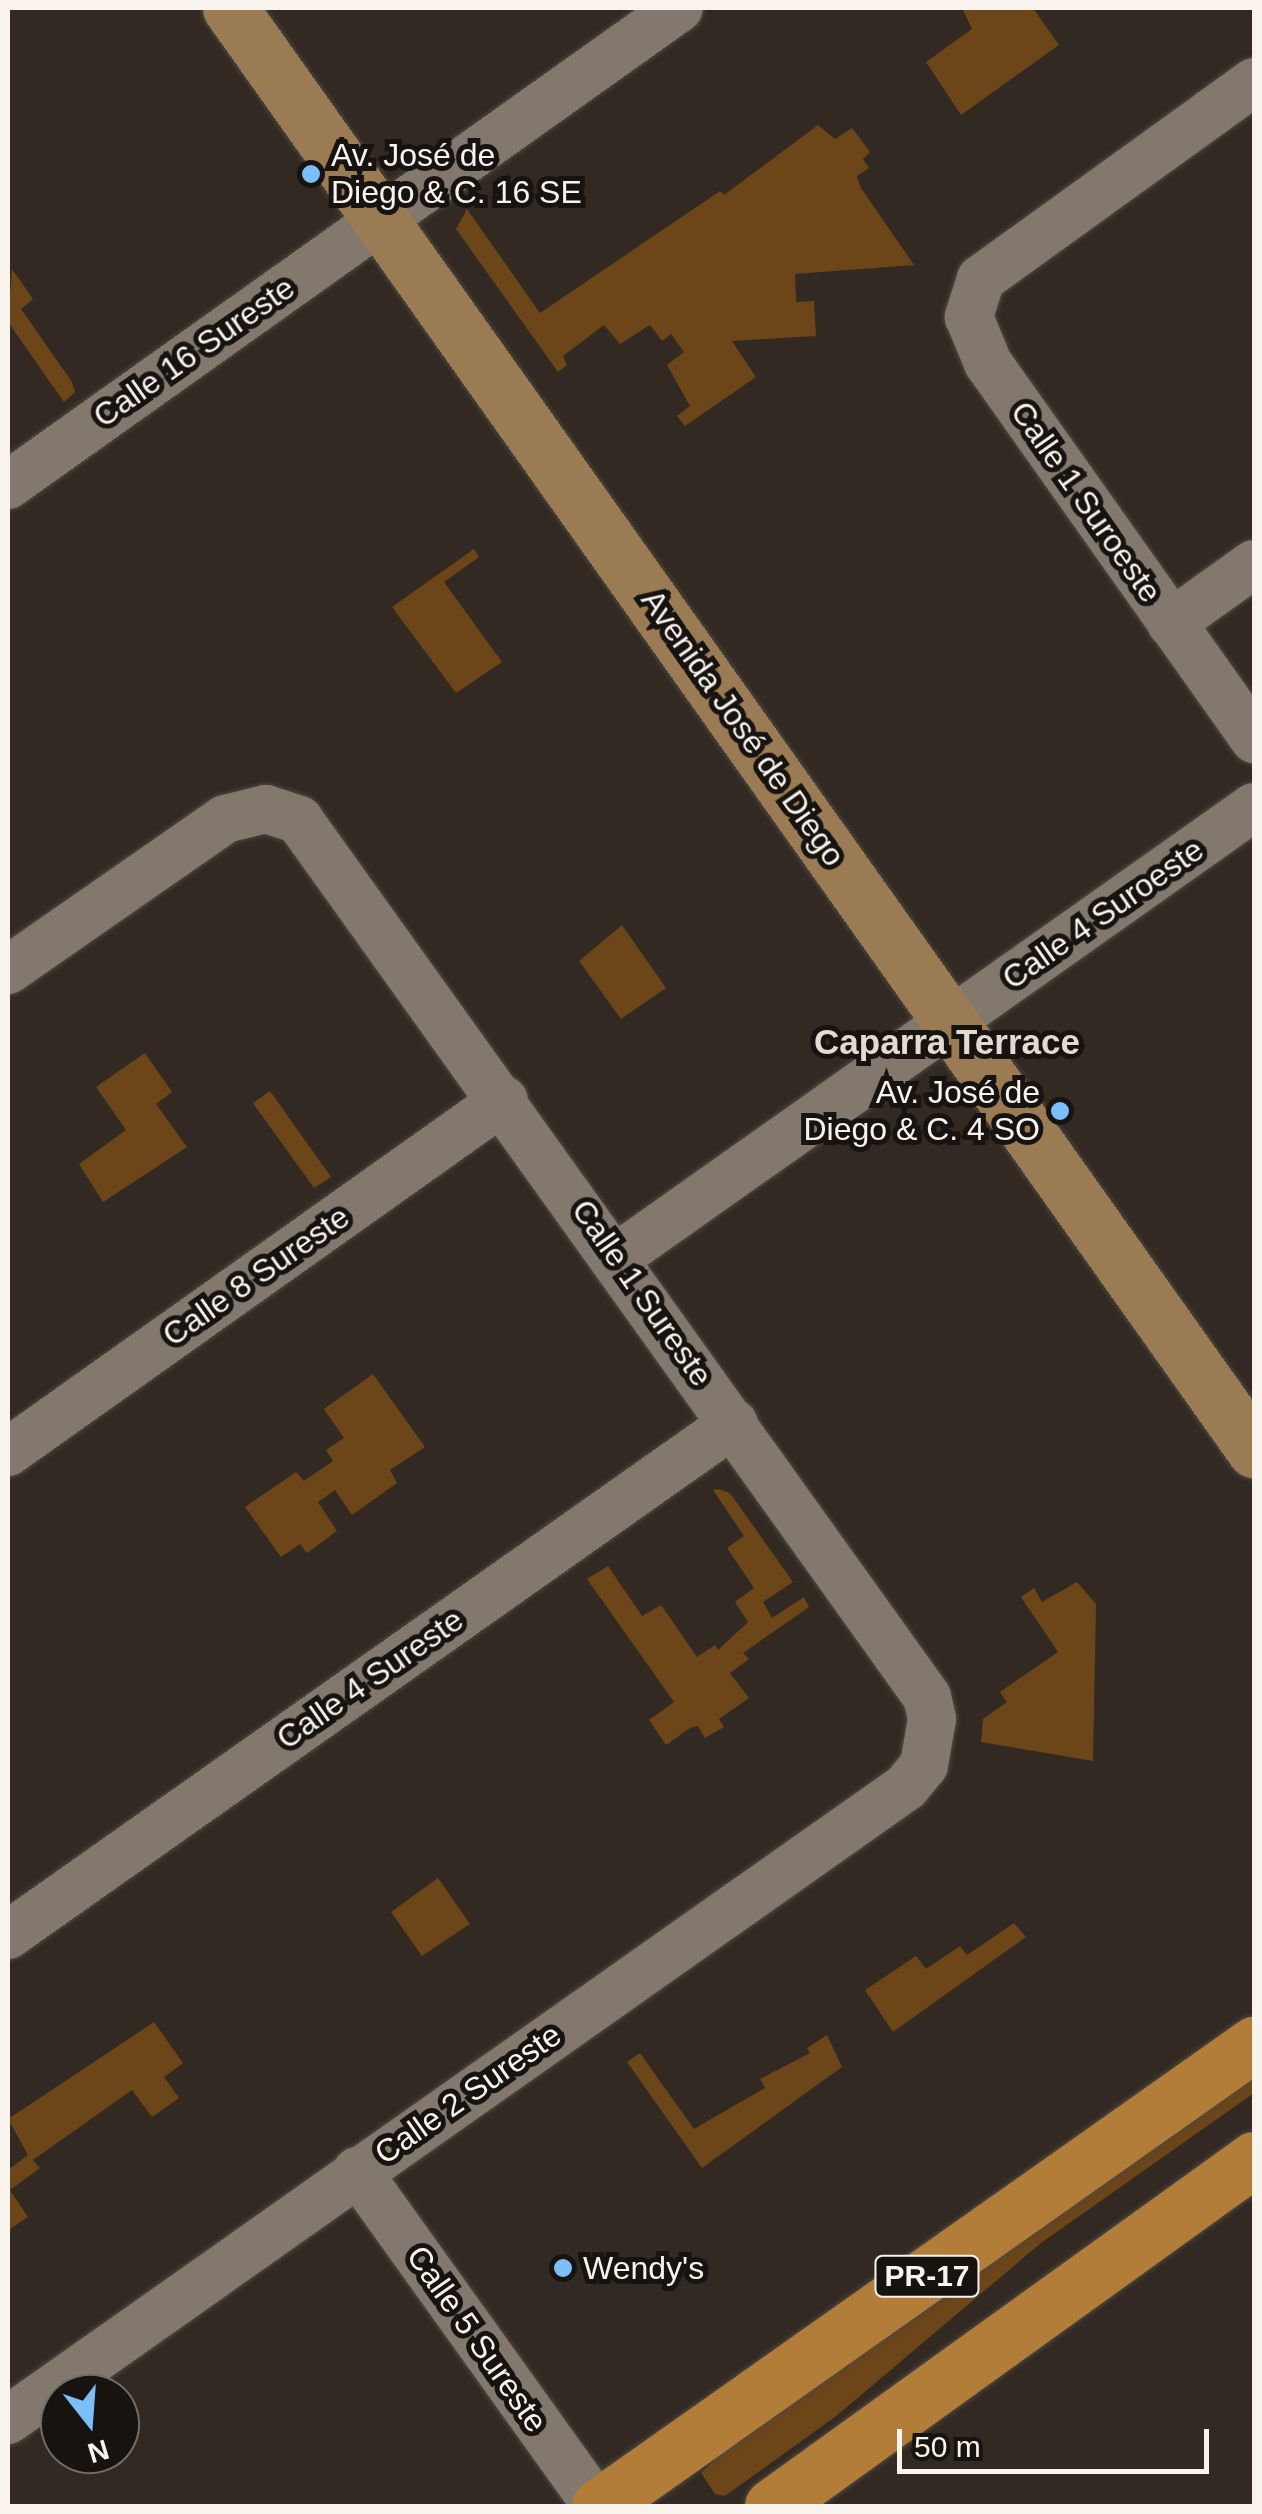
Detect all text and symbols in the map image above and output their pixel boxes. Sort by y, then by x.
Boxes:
place label: Av. José de Diego & C. 16 SE [331,137,582,212]
marker: Av. José de Diego & C. 16 SE [300,163,322,185]
street label: Calle 16 Sureste [86,268,302,436]
street label: Calle 1 Suroeste [1002,394,1170,610]
street label: Avenida José de Diego [633,582,853,874]
street label: Calle 4 Suroeste [995,830,1211,998]
district label: Caparra Terrace [814,1021,1080,1063]
place label: Av. José de Diego & C. 4 SO [803,1074,1040,1149]
marker: Av. José de Diego & C. 4 SO [1049,1100,1071,1122]
street label: Calle 1 Sureste [564,1192,720,1394]
street label: Calle 8 Sureste [155,1198,357,1354]
street label: Calle 4 Sureste [269,1601,471,1757]
street label: Calle 2 Sureste [367,2016,569,2172]
street label: Calle 5 Sureste [399,2238,555,2440]
place label: Wendy's [583,2249,704,2287]
road number: PR-17 [872,2251,982,2301]
marker: Wendy's [552,2257,574,2279]
north arrow [40,2374,140,2474]
scale bar [902,2409,1214,2471]
text: 50 m [914,2430,981,2463]
text: N [84,2433,113,2469]

